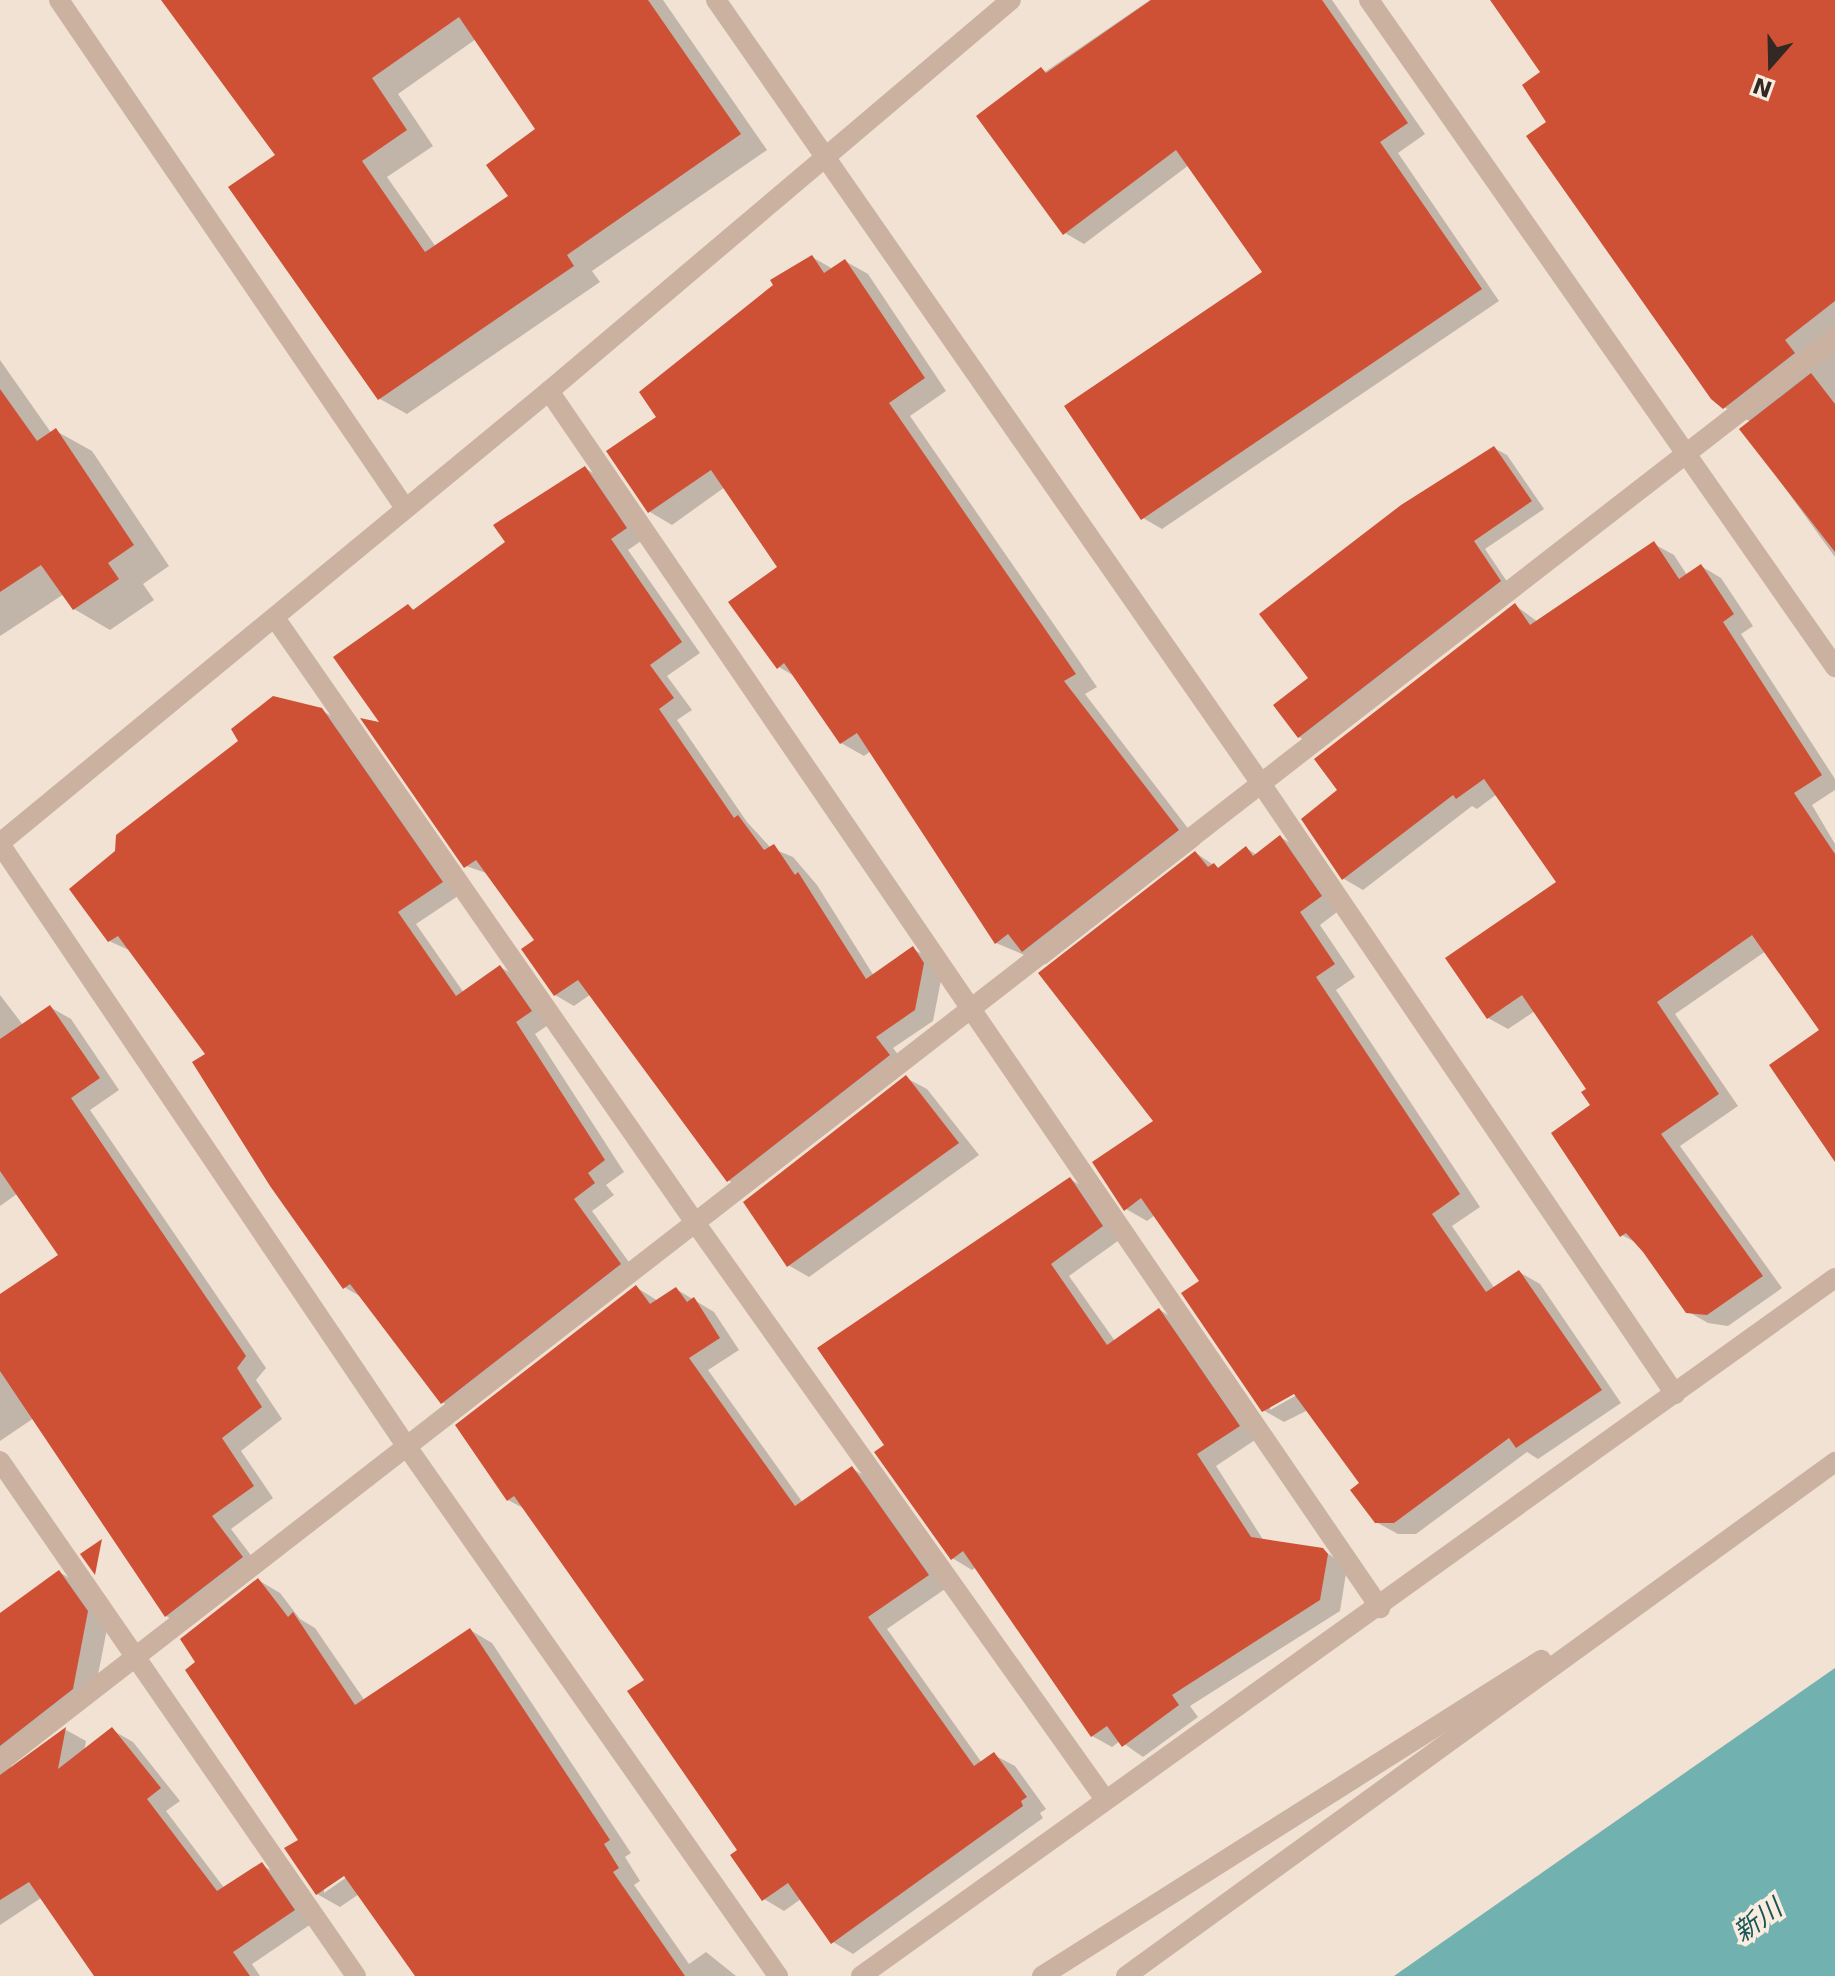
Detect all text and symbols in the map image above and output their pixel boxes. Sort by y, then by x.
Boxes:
north arrow [1731,24,1811,104]
text: N [1750,72,1776,102]
water label: 新川 [1728,1893,1788,1949]

